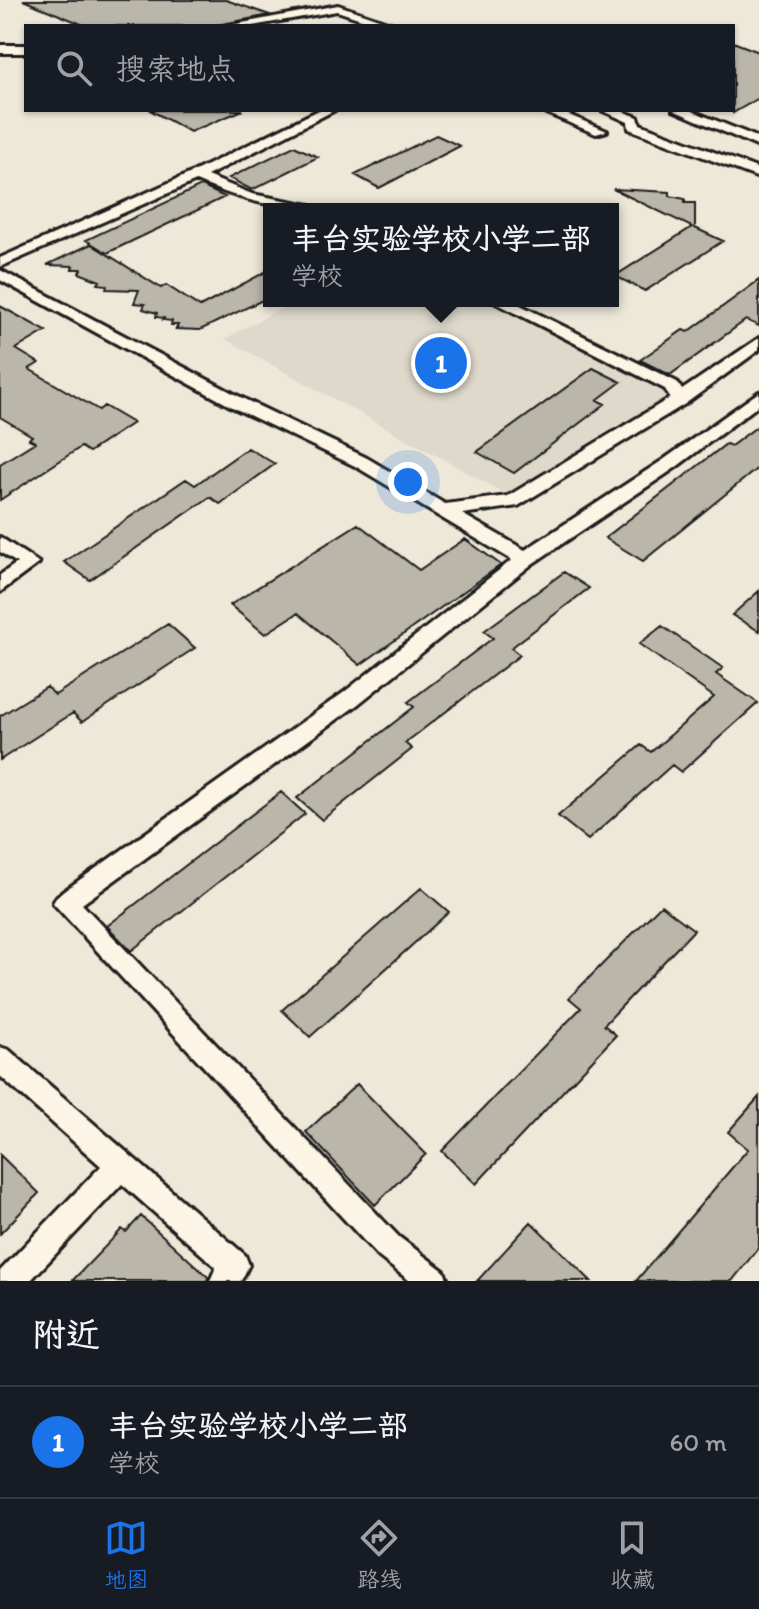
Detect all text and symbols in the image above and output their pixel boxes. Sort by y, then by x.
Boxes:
search box [24,24,735,112]
icon: search [52,46,96,90]
text: 搜索地点 [116,50,236,87]
popup [263,203,619,307]
text: 丰台实验学校小学二部 [291,220,591,257]
text: 学校 [291,260,343,292]
pin: 1 [415,333,467,393]
your location [388,462,428,502]
text: 附近 [32,1314,100,1355]
text: 丰台实验学校小学二部 [108,1407,408,1444]
text: 1 [52,1426,64,1458]
text: 60 m [670,1426,727,1458]
text: 学校 [108,1447,160,1479]
tab: 地图 [104,1516,149,1593]
tab: 路线 [357,1516,402,1593]
tab: 收藏 [610,1516,655,1593]

